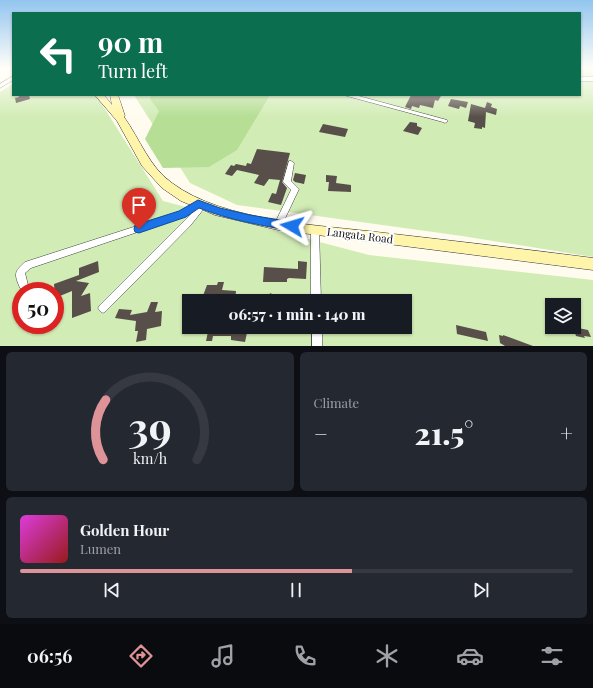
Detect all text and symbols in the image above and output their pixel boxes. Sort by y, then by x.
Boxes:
text: 90 m [98,23,163,60]
icon: left [32,28,84,80]
text: Turn left [98,59,168,83]
pin [122,188,156,229]
icon: arrive [128,194,150,216]
position arrow [271,205,313,247]
street label: Langata Road [326,223,395,247]
speed limit sign: 50 [12,282,64,334]
map controls [545,298,581,334]
button: layers [545,298,581,334]
text: 06:57 · 1 min · 140 m [229,304,365,324]
text: Climate [314,394,359,411]
text: 39 [128,397,171,452]
text: 21.5° [415,413,473,453]
text: − [314,418,328,448]
text: + [560,418,573,448]
text: km/h [133,448,167,467]
text: Golden Hour [80,520,169,540]
text: Lumen [80,540,121,557]
icon: previous [101,579,123,601]
icon: pause [285,579,307,601]
icon: next [470,579,492,601]
icon: directions [127,642,155,670]
icon: music [209,642,237,670]
icon: phone [291,642,319,670]
icon: climate [373,642,401,670]
icon: car [456,642,484,670]
icon: filters [538,642,566,670]
text: 06:56 [27,644,72,668]

